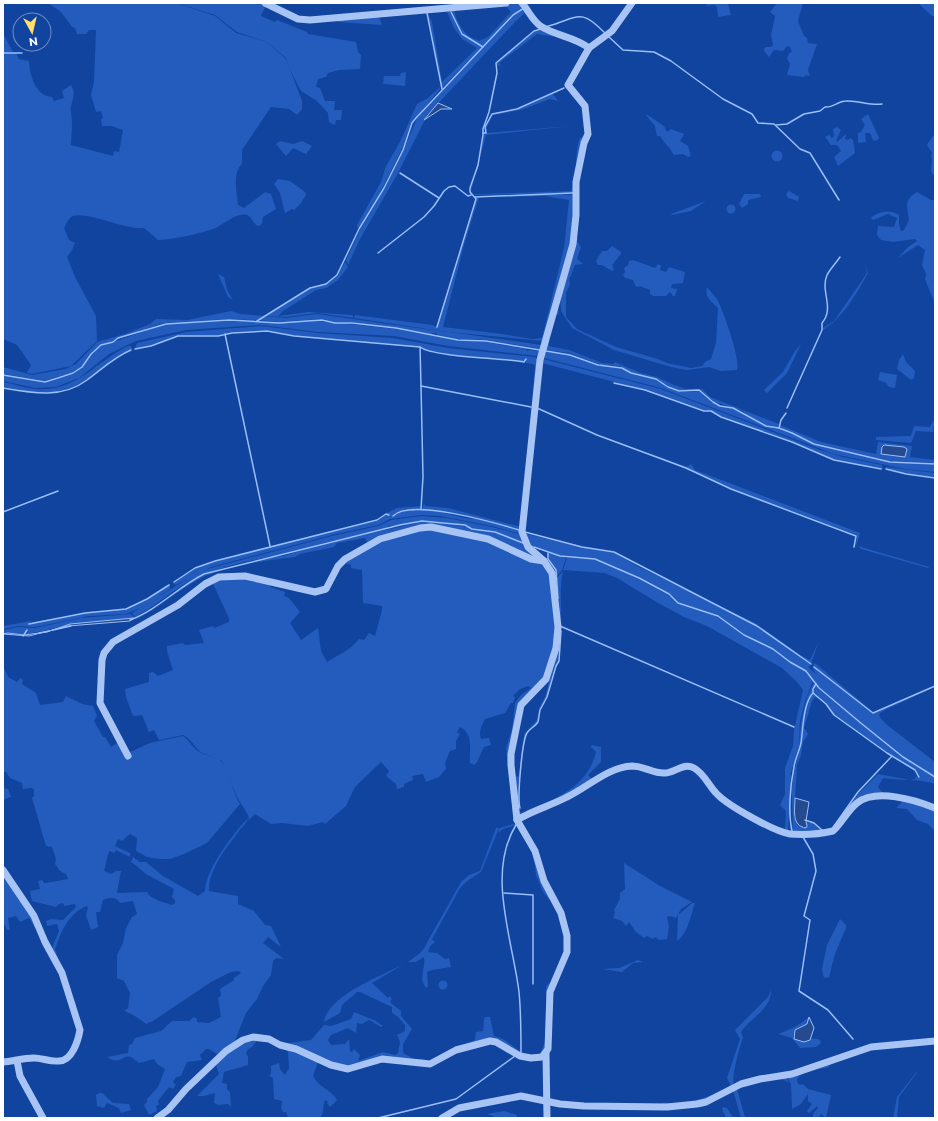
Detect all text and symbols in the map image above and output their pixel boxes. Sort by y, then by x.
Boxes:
north arrow [12,12,52,52]
text: N [28,34,39,49]

